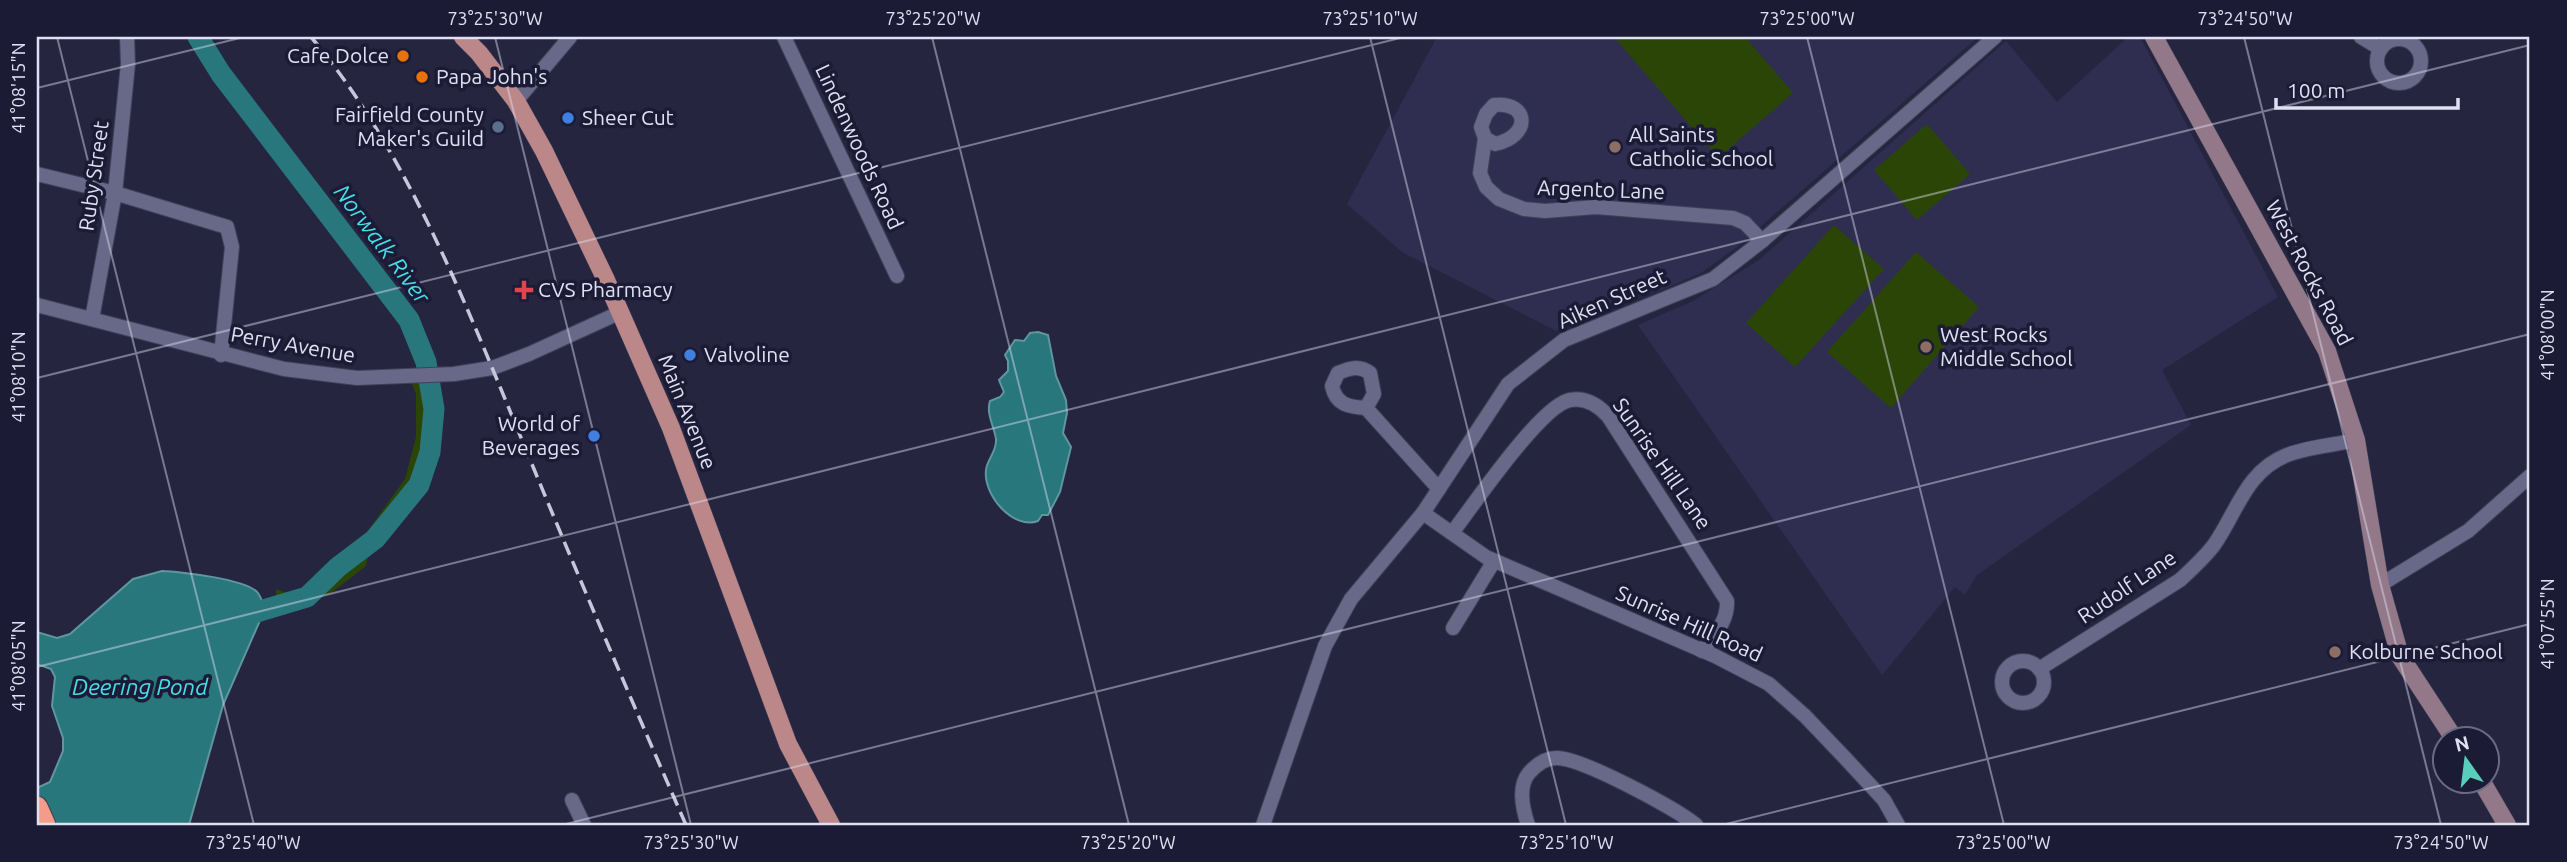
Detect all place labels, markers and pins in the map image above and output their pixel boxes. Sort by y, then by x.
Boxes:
place label: Cafe Dolce [287,43,389,67]
marker: Cafe Dolce [395,48,411,64]
place label: Papa John's [436,64,547,88]
marker: Papa John's [414,69,430,85]
place label: Fairfield County Maker's Guild [335,102,484,150]
place label: Sheer Cut [582,105,674,129]
marker: Sheer Cut [560,110,576,126]
marker: Fairfield County Maker's Guild [490,119,506,135]
place label: All Saints Catholic School [1629,122,1773,170]
marker: All Saints Catholic School [1607,139,1623,155]
place label: CVS Pharmacy [538,277,673,301]
marker: CVS Pharmacy [516,282,532,298]
place label: West Rocks Middle School [1940,322,2073,370]
marker: West Rocks Middle School [1918,339,1934,355]
place label: Valvoline [704,342,790,366]
marker: Valvoline [682,347,698,363]
place label: World of Beverages [482,411,581,459]
marker: World of Beverages [586,428,602,444]
place label: Kolburne School [2349,639,2503,663]
marker: Kolburne School [2327,644,2343,660]

